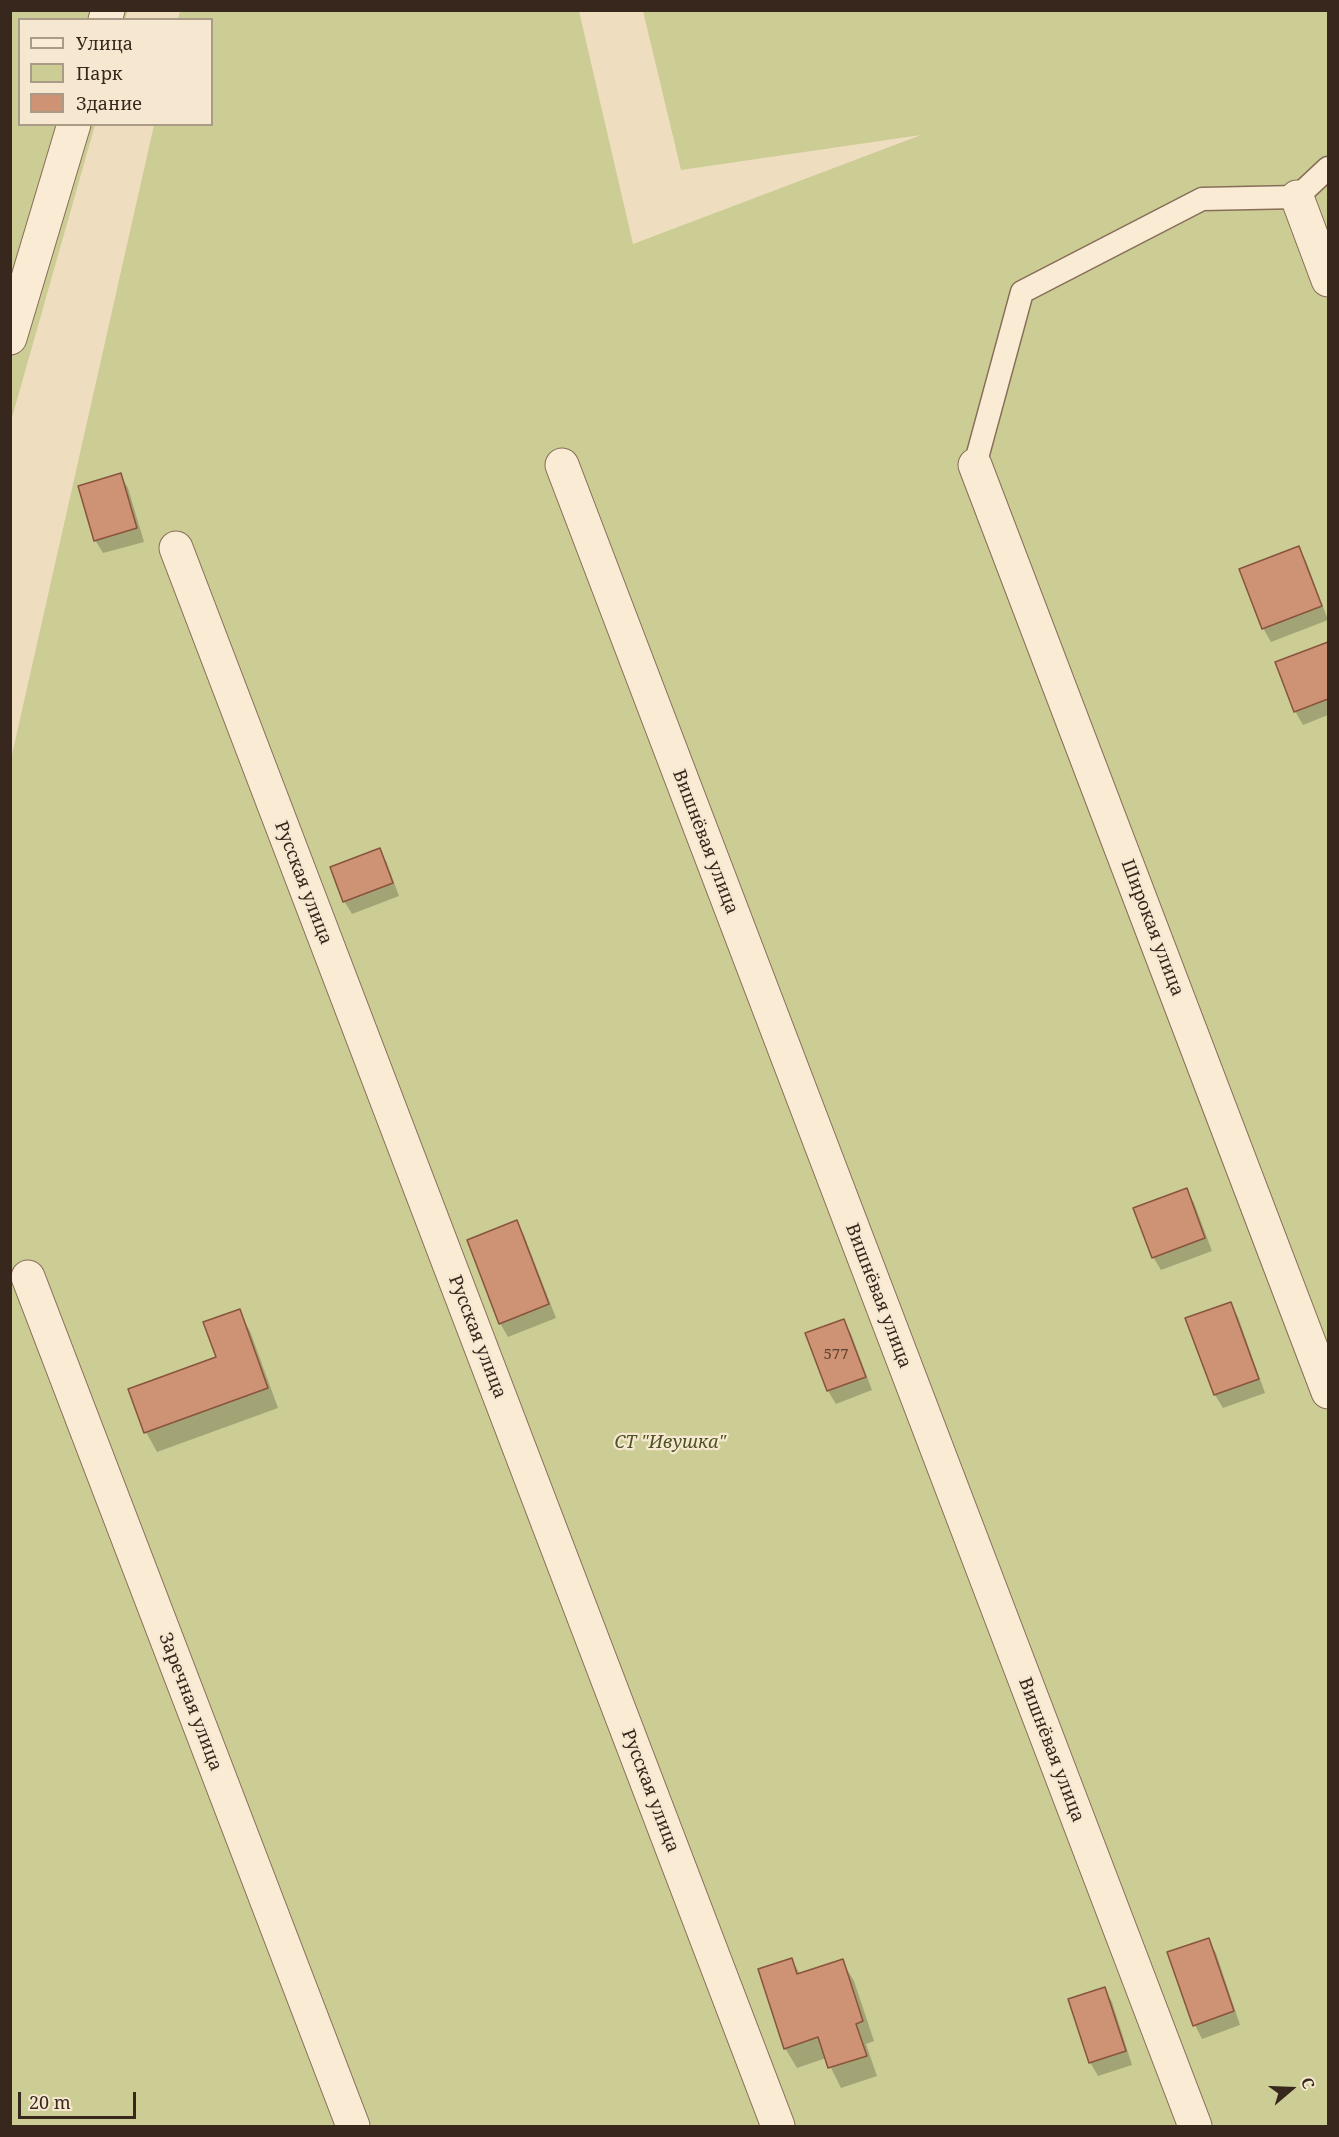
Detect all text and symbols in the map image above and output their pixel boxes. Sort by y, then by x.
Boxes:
legend [18,18,213,126]
text: Улица [76,31,133,55]
text: Парк [76,61,123,85]
text: Здание [76,91,142,115]
street label: Вишнёвая улица [667,767,743,917]
street label: Русская улица [270,818,336,948]
street label: Широкая улица [1116,857,1188,999]
street label: Вишнёвая улица [840,1221,916,1371]
street label: Русская улица [444,1272,510,1402]
house number: 577 [823,1346,849,1364]
park label: СТ "Ивушка" [614,1432,726,1454]
street label: Заречная улица [154,1630,226,1774]
street label: Вишнёвая улица [1013,1675,1089,1825]
street label: Русская улица [617,1726,683,1856]
north arrow [1261,2059,1321,2119]
text: С [1296,2075,1320,2092]
scale bar [21,2080,140,2118]
text: 20 m [29,2090,71,2114]

